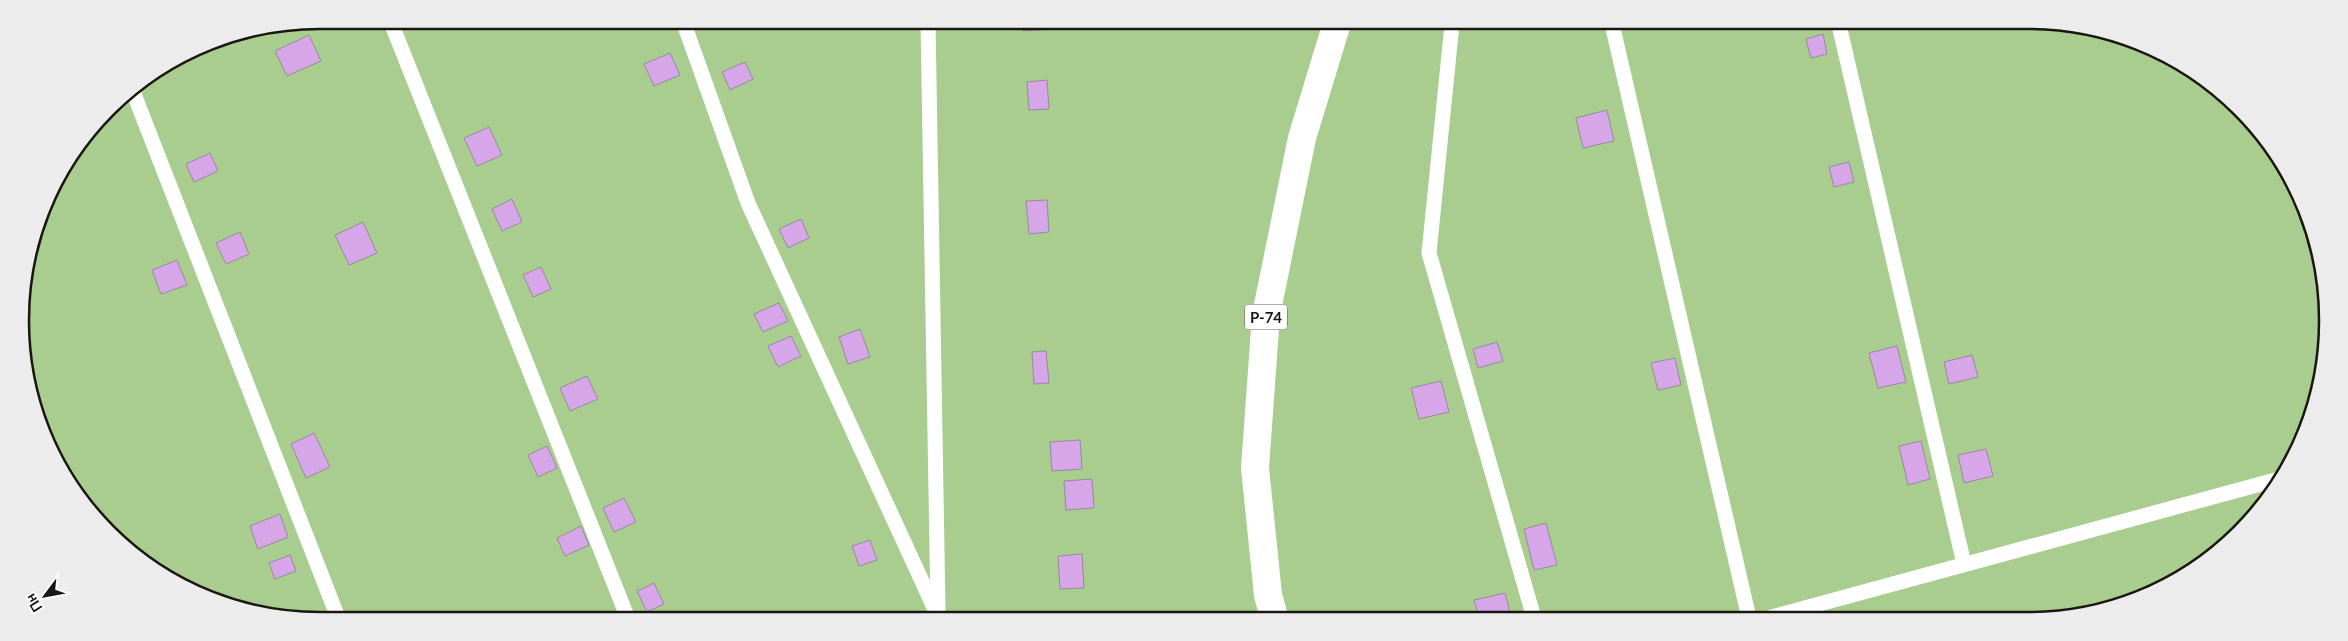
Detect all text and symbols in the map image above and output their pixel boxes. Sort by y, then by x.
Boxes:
road number: Р-74 [1245,304,1287,330]
north arrow [20,571,70,621]
text: Пн [21,591,46,615]

